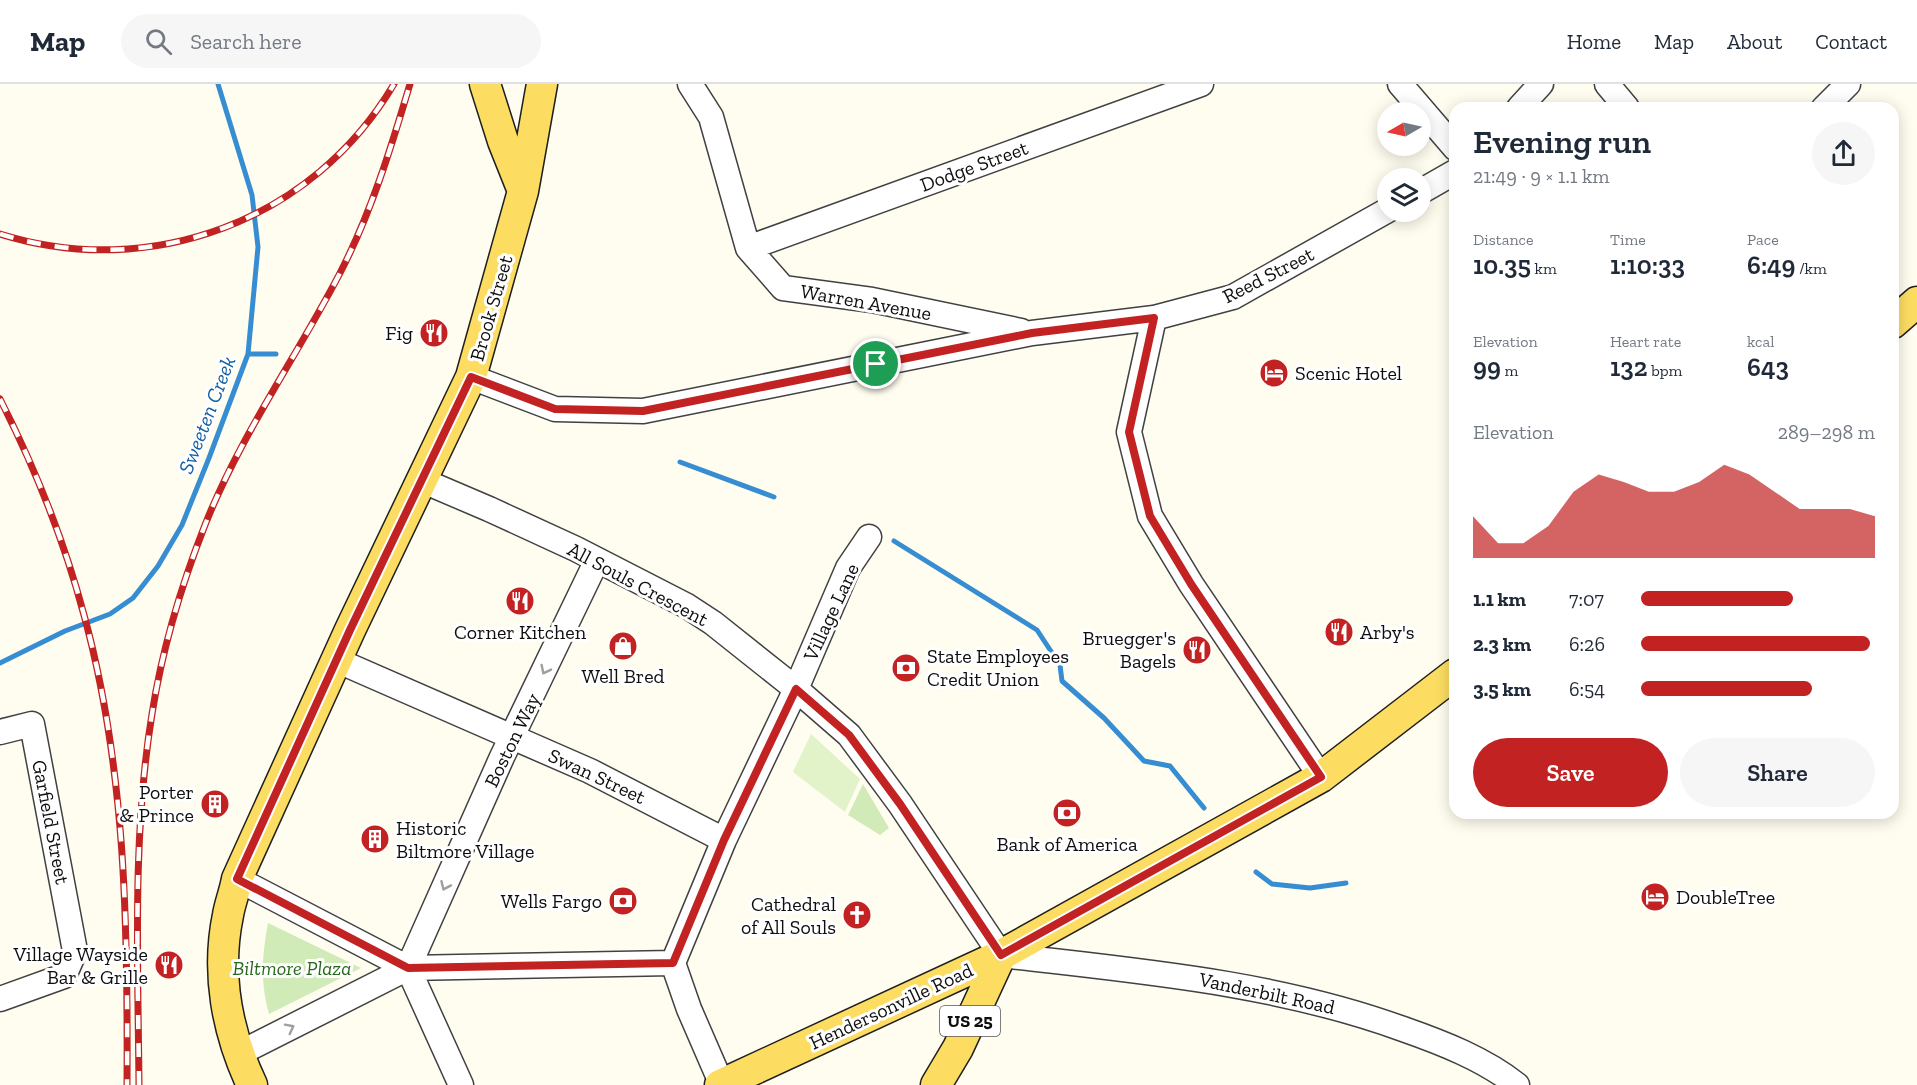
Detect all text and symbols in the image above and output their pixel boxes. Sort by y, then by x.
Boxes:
search box [121,14,541,68]
text: Map [30,25,85,58]
icon: search [142,25,175,58]
text: Search here [190,28,302,55]
text: Home [1567,29,1621,54]
text: Map [1654,29,1694,54]
text: About [1727,29,1782,54]
text: Contact [1815,29,1887,54]
north arrow [1377,102,1431,156]
map controls [1377,102,1431,222]
text: Evening run [1473,122,1651,161]
button: share [1812,122,1875,185]
street label: Dodge Street [917,135,1032,197]
text: 21:49 · 9 × 1.1 km [1473,164,1610,188]
button: layers [1377,168,1431,222]
text: Distance [1473,230,1534,249]
text: Time [1610,230,1646,249]
text: Pace [1747,230,1779,249]
street label: Reed Street [1218,242,1318,308]
text: 10.35 [1473,249,1531,281]
text: 1:10:33 [1610,249,1685,281]
text: 6:49 [1747,249,1796,281]
street label: Brook Street [464,252,518,364]
text: km [1531,259,1557,278]
text: /km [1796,259,1827,278]
street label: Warren Avenue [799,279,933,325]
restaurant icon: Fig [418,317,450,349]
place label: Fig [385,321,413,345]
text: Elevation [1473,332,1538,351]
text: Heart rate [1610,332,1681,351]
text: kcal [1747,332,1774,351]
pin [850,338,901,389]
icon: arrive [859,347,892,380]
text: 99 [1473,351,1501,383]
text: 132 [1610,351,1648,383]
text: 643 [1747,351,1789,383]
water label: Sweeten Creek [173,352,240,477]
hotel icon: Scenic Hotel [1258,357,1290,389]
place label: Scenic Hotel [1295,361,1402,385]
text: m [1501,361,1518,380]
text: bpm [1648,361,1682,380]
text: Elevation [1473,420,1554,444]
text: 289–298 m [1778,420,1875,444]
street label: All Souls Crescent [564,537,713,631]
street label: Village Lane [798,559,864,665]
restaurant icon: Corner Kitchen [504,585,536,617]
text: 1.1 km [1473,587,1526,611]
text: 7:07 [1569,587,1604,611]
restaurant icon: Arby's [1323,616,1355,648]
place label: Corner Kitchen [454,620,587,644]
place label: Arby's [1360,620,1415,644]
place label: Bruegger's Bagels [1083,626,1176,673]
shop icon: Well Bred [607,630,639,662]
text: 2.3 km [1473,632,1531,656]
text: 6:26 [1569,632,1605,656]
restaurant icon: Bruegger's Bagels [1181,634,1213,666]
place label: State Employees Credit Union [927,644,1069,691]
bank icon: State Employees Credit Union [890,652,922,684]
one-way arrow [541,664,553,675]
place label: Well Bred [581,664,665,688]
text: 3.5 km [1473,677,1531,701]
text: 6:54 [1569,677,1605,701]
street label: Boston Way [479,688,545,791]
button: Save [1473,738,1668,807]
button: Share [1680,738,1875,807]
street label: Swan Street [545,743,650,809]
street label: Garfield Street [27,758,75,887]
place label: Porter & Prince [119,780,194,827]
building icon: Porter & Prince [199,788,231,820]
bank icon: Bank of America [1051,797,1083,829]
place label: Historic Biltmore Village [396,816,534,863]
building icon: Historic Biltmore Village [359,823,391,855]
place label: Bank of America [996,832,1138,856]
one-way arrow [440,879,452,890]
hotel icon: DoubleTree [1639,881,1671,913]
bank icon: Wells Fargo [607,885,639,917]
place label: DoubleTree [1676,885,1775,909]
place label: Wells Fargo [501,889,602,913]
place label: Cathedral of All Souls [741,892,836,939]
church icon: Cathedral of All Souls [841,899,873,931]
place label: Village Wayside Bar & Grille [13,942,148,989]
restaurant icon: Village Wayside Bar & Grille [153,949,185,981]
park label: Biltmore Plaza [233,956,351,980]
street label: Hendersonville Road [805,958,977,1054]
street label: Vanderbilt Road [1196,967,1337,1019]
road number: US 25 [940,1006,1000,1036]
one-way arrow [284,1024,295,1035]

